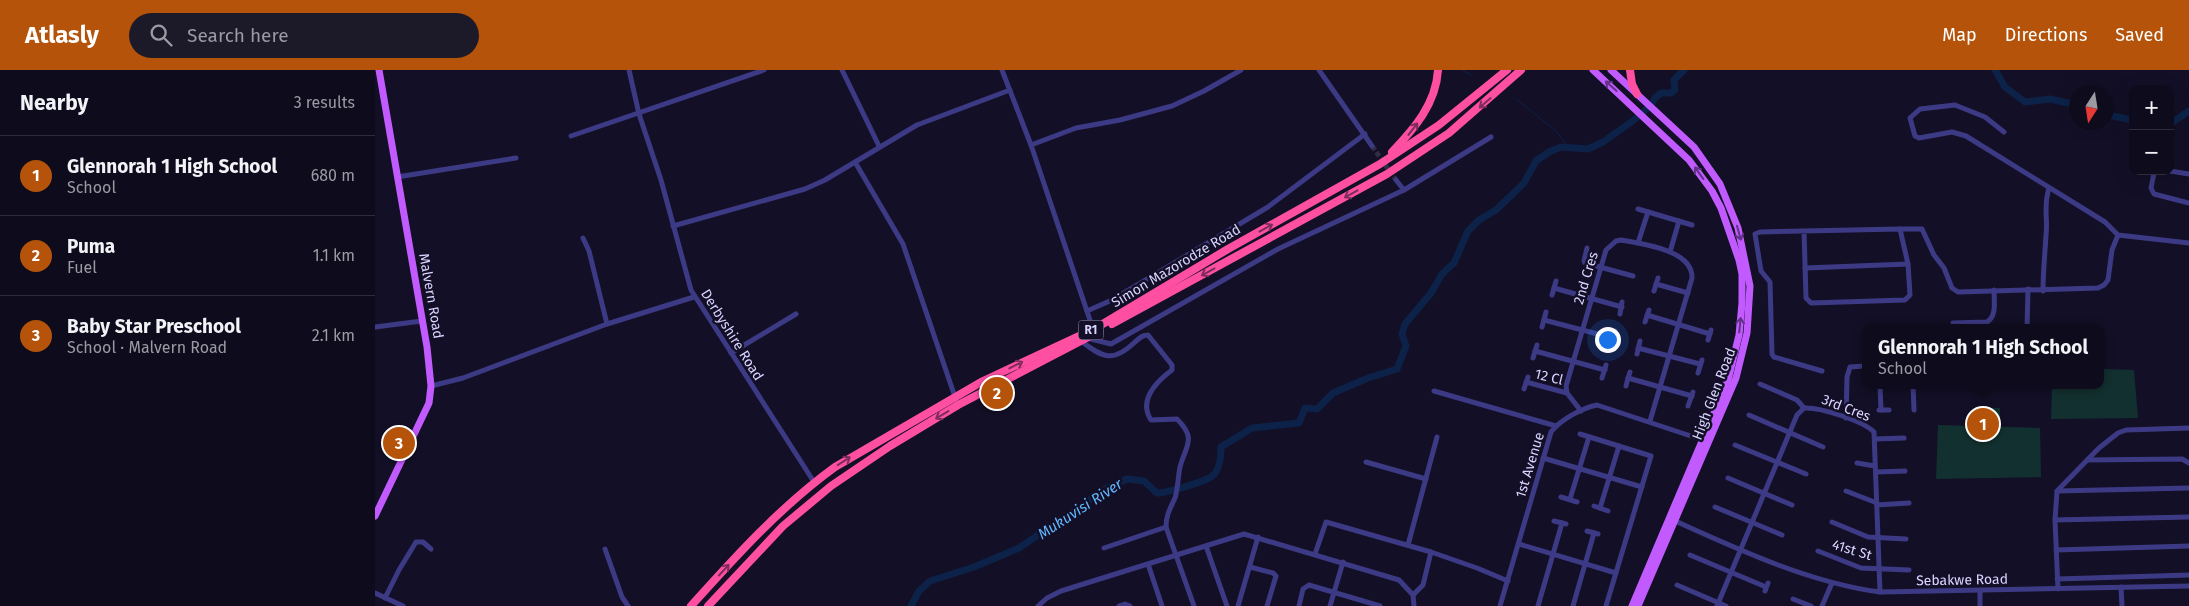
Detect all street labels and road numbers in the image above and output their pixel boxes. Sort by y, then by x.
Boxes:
street label: Simon Mazorodze Road [1108,221,1244,311]
street label: 2nd Cres [1570,249,1602,306]
street label: Malvern Road [415,252,447,340]
street label: Derbyshire Road [697,286,767,384]
road number: R1 [1079,320,1103,340]
street label: High Glen Road [1689,346,1739,442]
street label: 12 Cl [1533,365,1565,389]
street label: 3rd Cres [1819,391,1873,425]
street label: 1st Avenue [1512,430,1548,500]
street label: 41st St [1830,536,1875,564]
street label: Sebakwe Road [1916,571,2008,589]

